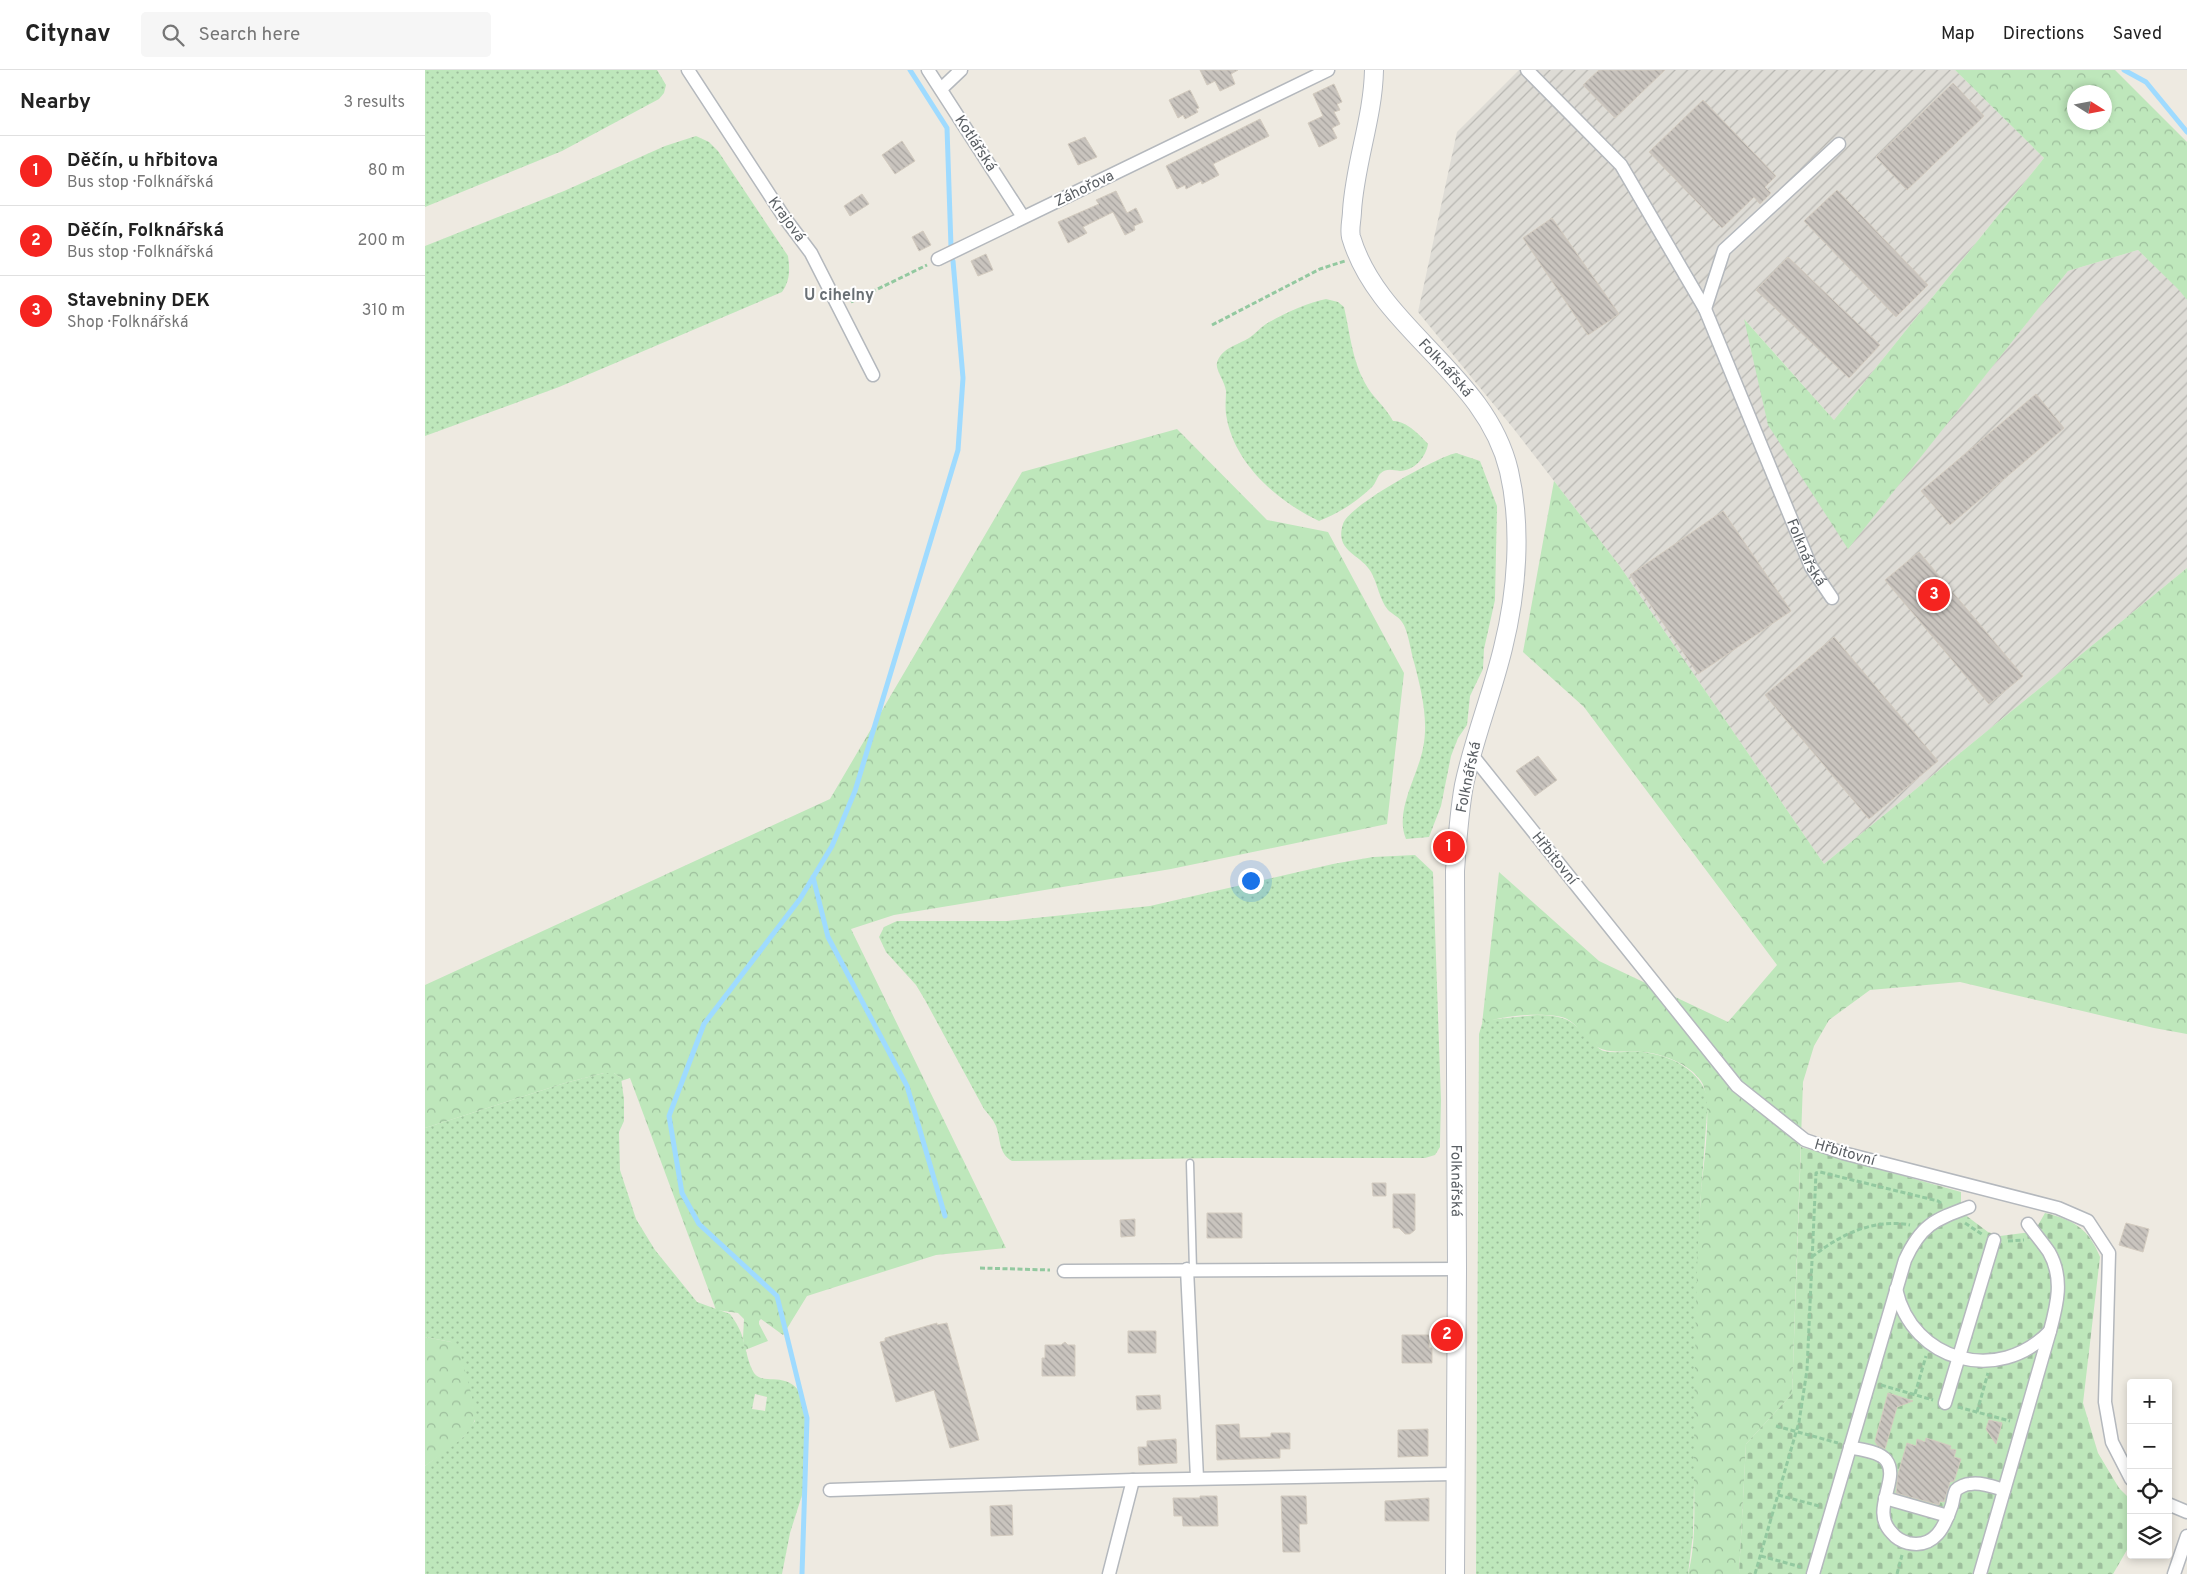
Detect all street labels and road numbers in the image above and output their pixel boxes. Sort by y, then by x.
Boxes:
street label: Kotlářská [950,112,1000,176]
street label: Záhořova [1052,167,1118,212]
street label: Krajová [763,193,809,246]
street label: Folknářská [1413,336,1476,402]
street label: Folknářská [1781,516,1829,591]
street label: Folknářská [1453,740,1486,815]
street label: Hřbitovní [1527,829,1582,890]
street label: Hřbitovní [1812,1136,1878,1172]
street label: Folknářská [1445,1144,1465,1217]

